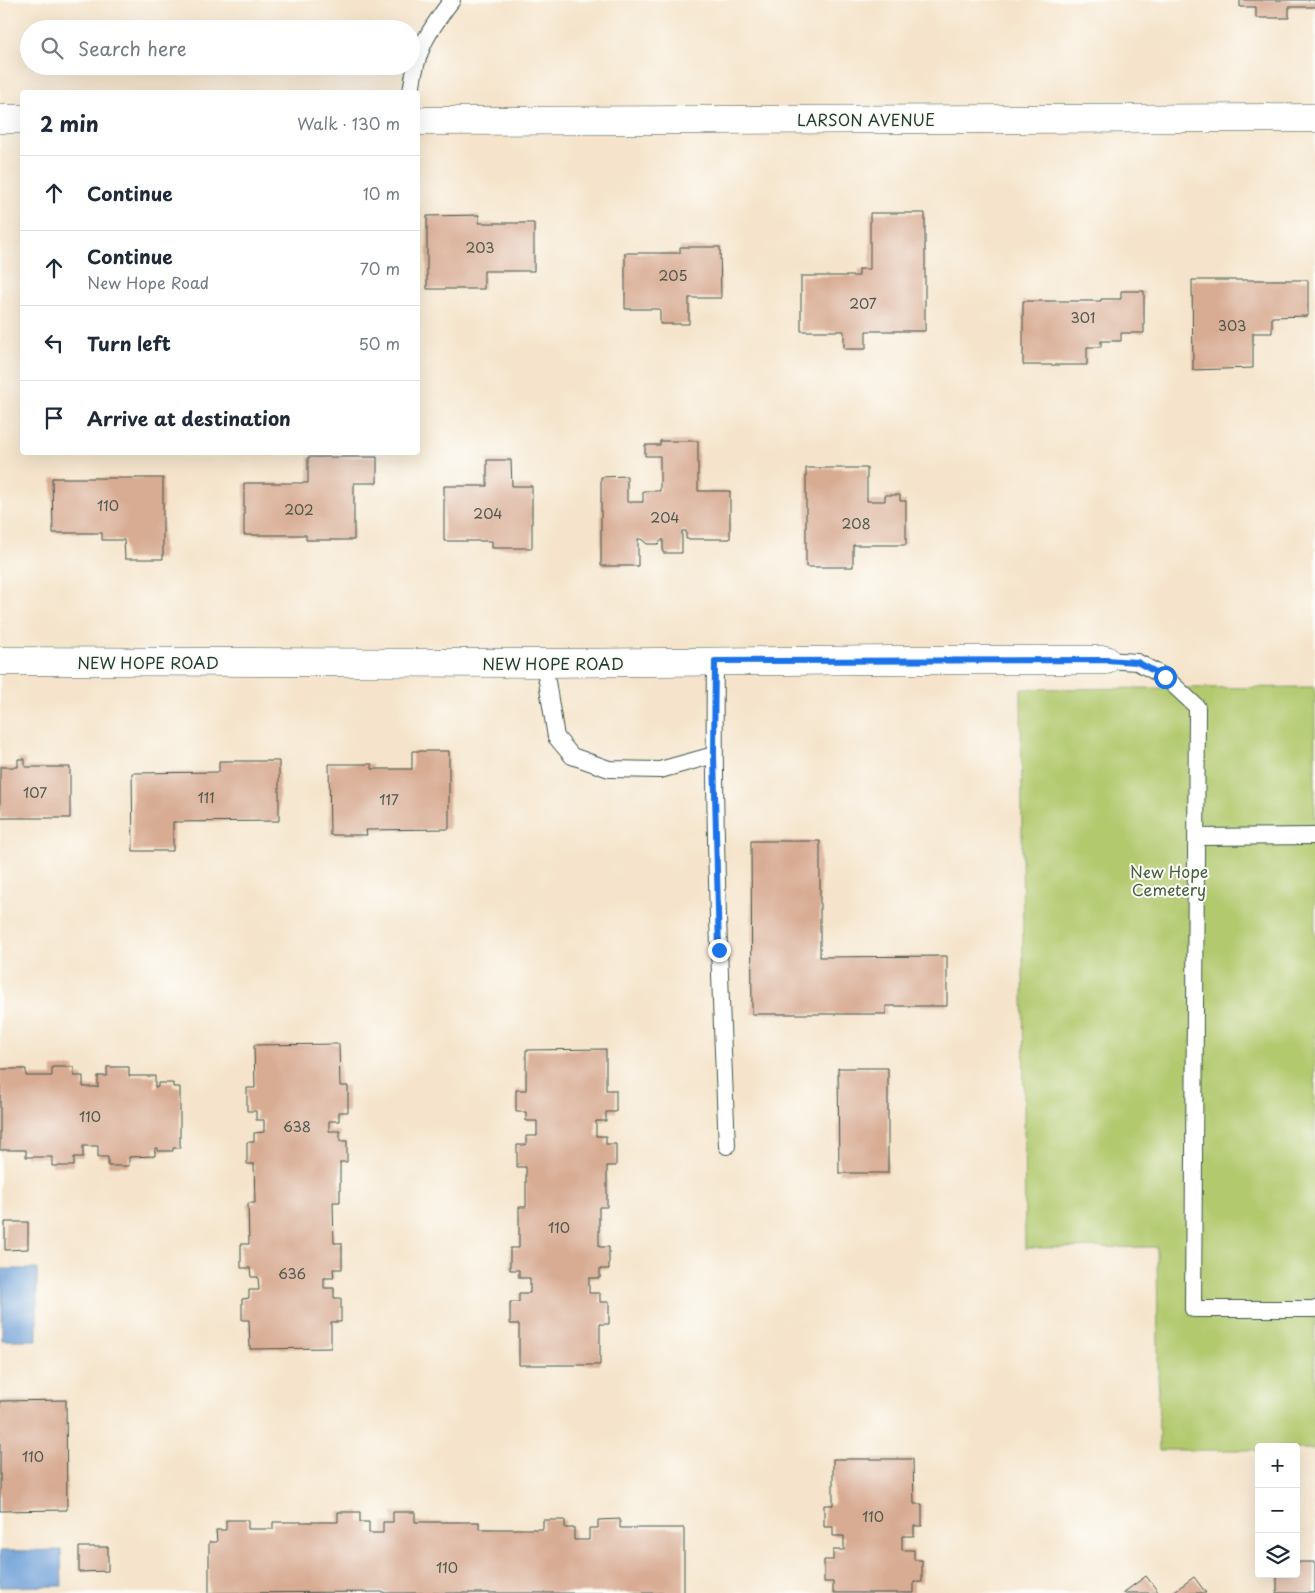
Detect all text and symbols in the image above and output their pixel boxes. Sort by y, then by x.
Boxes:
search box [20,20,420,75]
icon: search [38,34,66,62]
text: Search here [78,34,187,62]
text: 2 min [40,107,99,139]
street label: LARSON AVENUE [797,107,935,131]
text: Walk · 130 m [297,111,400,135]
icon: ahead [40,179,68,207]
text: Continue [87,179,173,207]
text: 10 m [363,181,400,205]
house number: 203 [466,237,494,258]
text: Continue [87,242,173,270]
icon: ahead [40,254,68,282]
text: 70 m [360,256,400,280]
house number: 205 [659,265,687,286]
text: New Hope Road [87,270,209,294]
house number: 207 [849,293,877,314]
house number: 301 [1071,307,1095,328]
house number: 303 [1218,315,1246,336]
icon: left [40,329,68,357]
text: Turn left [87,329,171,357]
text: 50 m [359,331,400,355]
icon: arrive [40,404,68,432]
text: Arrive at destination [87,404,291,432]
house number: 110 [97,495,119,516]
house number: 202 [284,499,314,520]
house number: 204 [473,503,503,524]
house number: 204 [650,507,680,528]
house number: 208 [841,513,871,534]
street label: NEW HOPE ROAD [77,650,219,674]
street label: NEW HOPE ROAD [482,651,624,675]
route start [1154,666,1177,689]
house number: 107 [23,782,47,803]
house number: 111 [197,787,215,808]
house number: 117 [379,789,399,810]
park label: New Hope Cemetery [1130,859,1208,901]
route end [708,939,731,962]
house number: 110 [79,1106,101,1127]
house number: 638 [283,1116,311,1137]
house number: 110 [548,1217,570,1238]
house number: 636 [278,1263,306,1284]
map controls [1255,1443,1300,1578]
button: + [1255,1443,1300,1488]
house number: 110 [22,1446,44,1467]
button: − [1255,1488,1300,1533]
house number: 110 [862,1506,884,1527]
button: layers [1255,1533,1300,1578]
house number: 110 [436,1557,458,1578]

